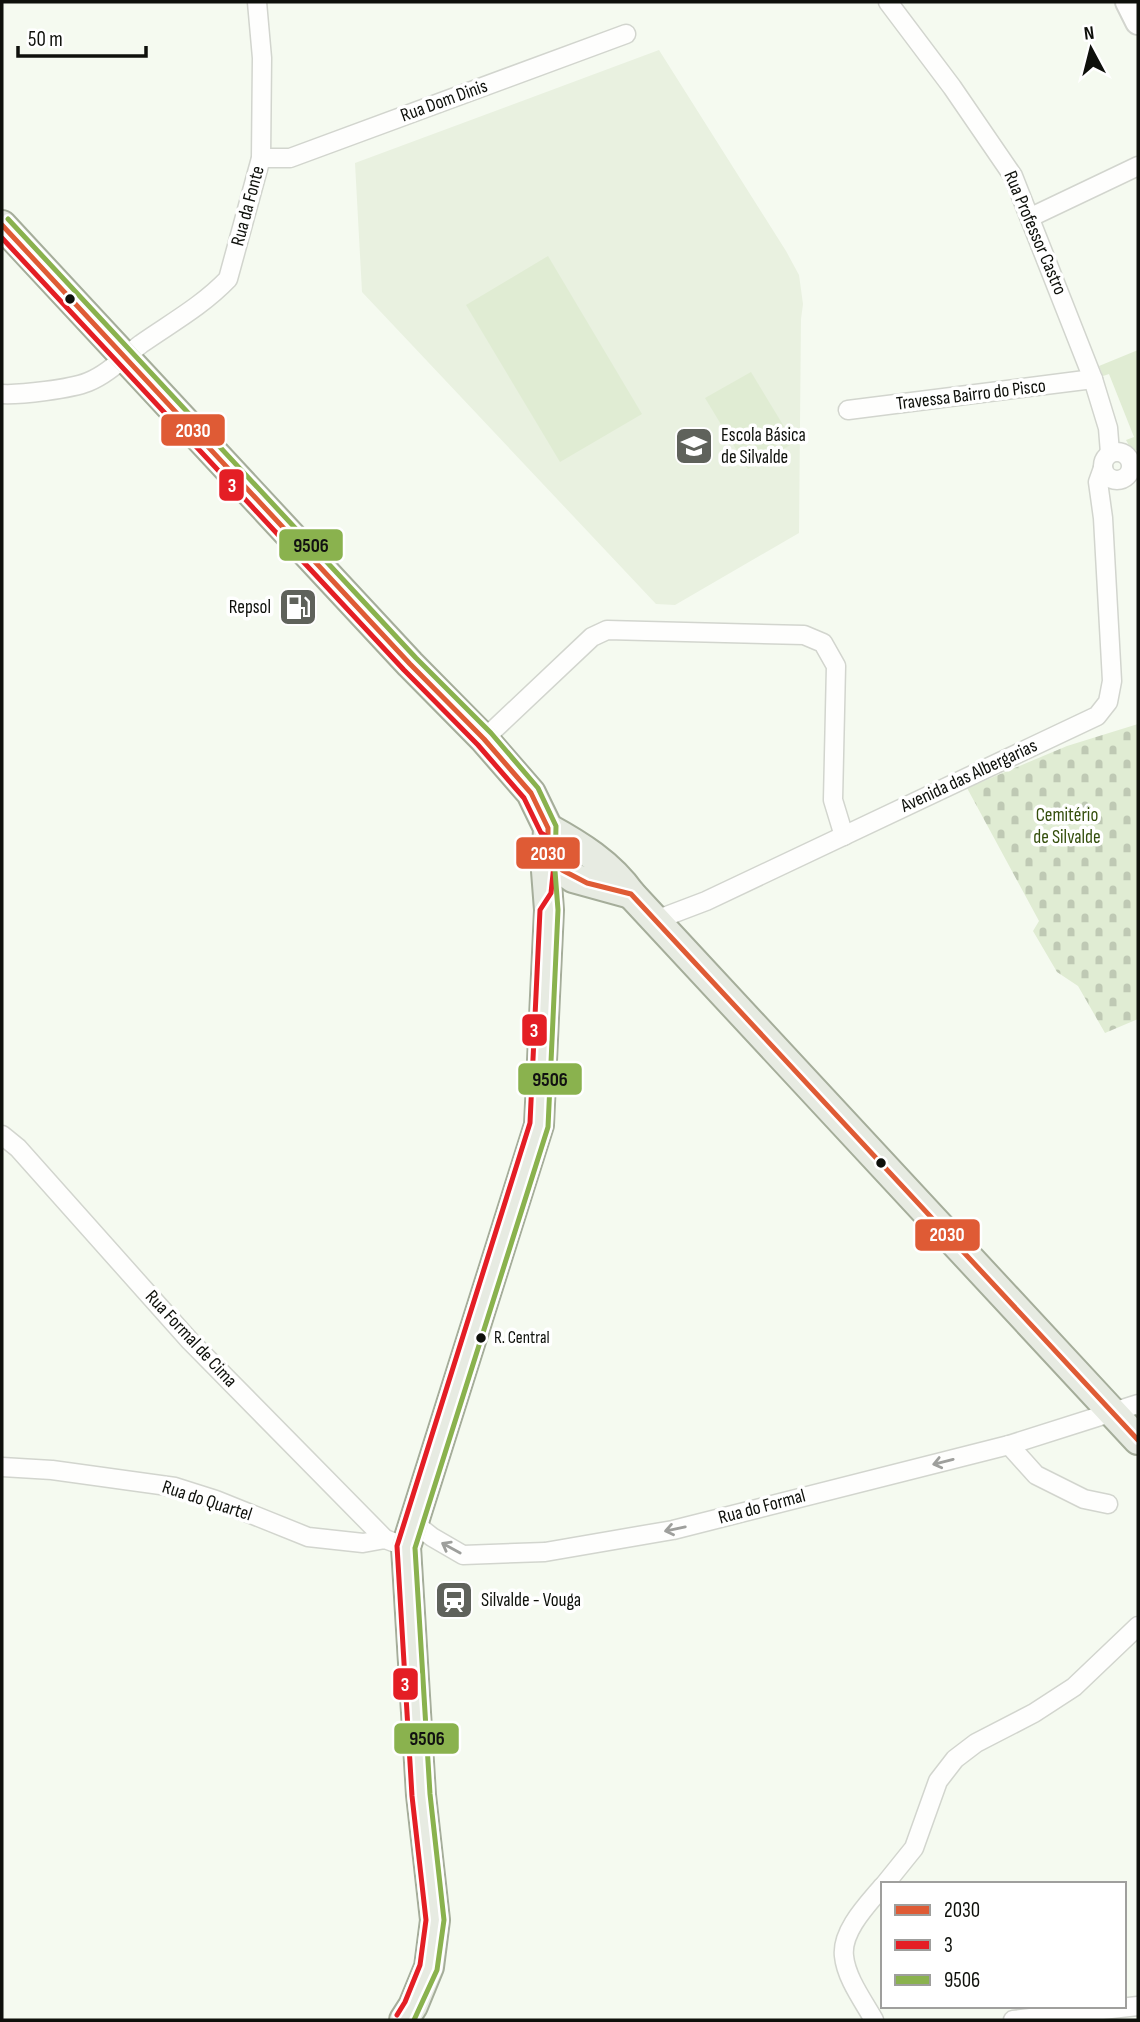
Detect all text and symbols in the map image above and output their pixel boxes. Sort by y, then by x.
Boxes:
scale bar [18,14,145,58]
north arrow [1056,14,1126,84]
text: N [1083,22,1096,46]
text: 50 m [28,27,63,52]
street label: Rua Dom Dinis [397,75,491,127]
street label: Rua da Fonte [226,164,270,248]
street label: Rua Professor Castro [999,168,1071,298]
unlabelled marker [63,292,77,306]
street label: Travessa Bairro do Pisco [895,374,1047,416]
line badge: 2030 [160,413,226,447]
text: 2030 [176,420,210,443]
place label: Escola Básica de Silvalde [721,424,806,469]
school or university icon: Escola Básica de Silvalde [673,425,715,467]
line badge: 3 [218,468,245,502]
text: 3 [228,475,236,498]
line badge: 9506 [278,528,344,562]
text: 9506 [293,535,329,558]
fuel station icon: Repsol [277,586,319,628]
place label: Repsol [229,596,271,619]
street label: Avenida das Albergarias [896,734,1041,818]
park label: Cemitério de Silvalde [1033,804,1101,849]
line badge: 2030 [515,836,581,870]
text: 2030 [531,843,565,866]
line badge: 3 [521,1013,548,1047]
text: 3 [530,1020,538,1043]
line badge: 9506 [517,1062,583,1096]
text: 9506 [532,1069,568,1092]
unlabelled marker [874,1156,888,1170]
line badge: 2030 [914,1218,981,1252]
text: 2030 [930,1224,964,1247]
street label: Rua Formal de Cima [140,1286,242,1392]
place label: R. Central [494,1328,550,1348]
marker: R. Central [474,1331,488,1345]
one-way arrow [932,1455,955,1469]
street label: Rua do Quartel [159,1476,255,1526]
street label: Rua do Formal [716,1484,808,1530]
one-way arrow [664,1523,687,1537]
one-way arrow [441,1541,462,1554]
station icon: Silvalde - Vouga [433,1579,475,1621]
place label: Silvalde - Vouga [481,1589,581,1612]
line badge: 3 [392,1667,419,1701]
text: 3 [401,1674,409,1697]
line badge: 9506 [393,1722,460,1755]
text: 9506 [409,1728,445,1751]
legend [881,1882,1126,2008]
text: 2030 [944,1898,980,1923]
text: 3 [944,1933,953,1958]
text: 9506 [944,1968,980,1993]

